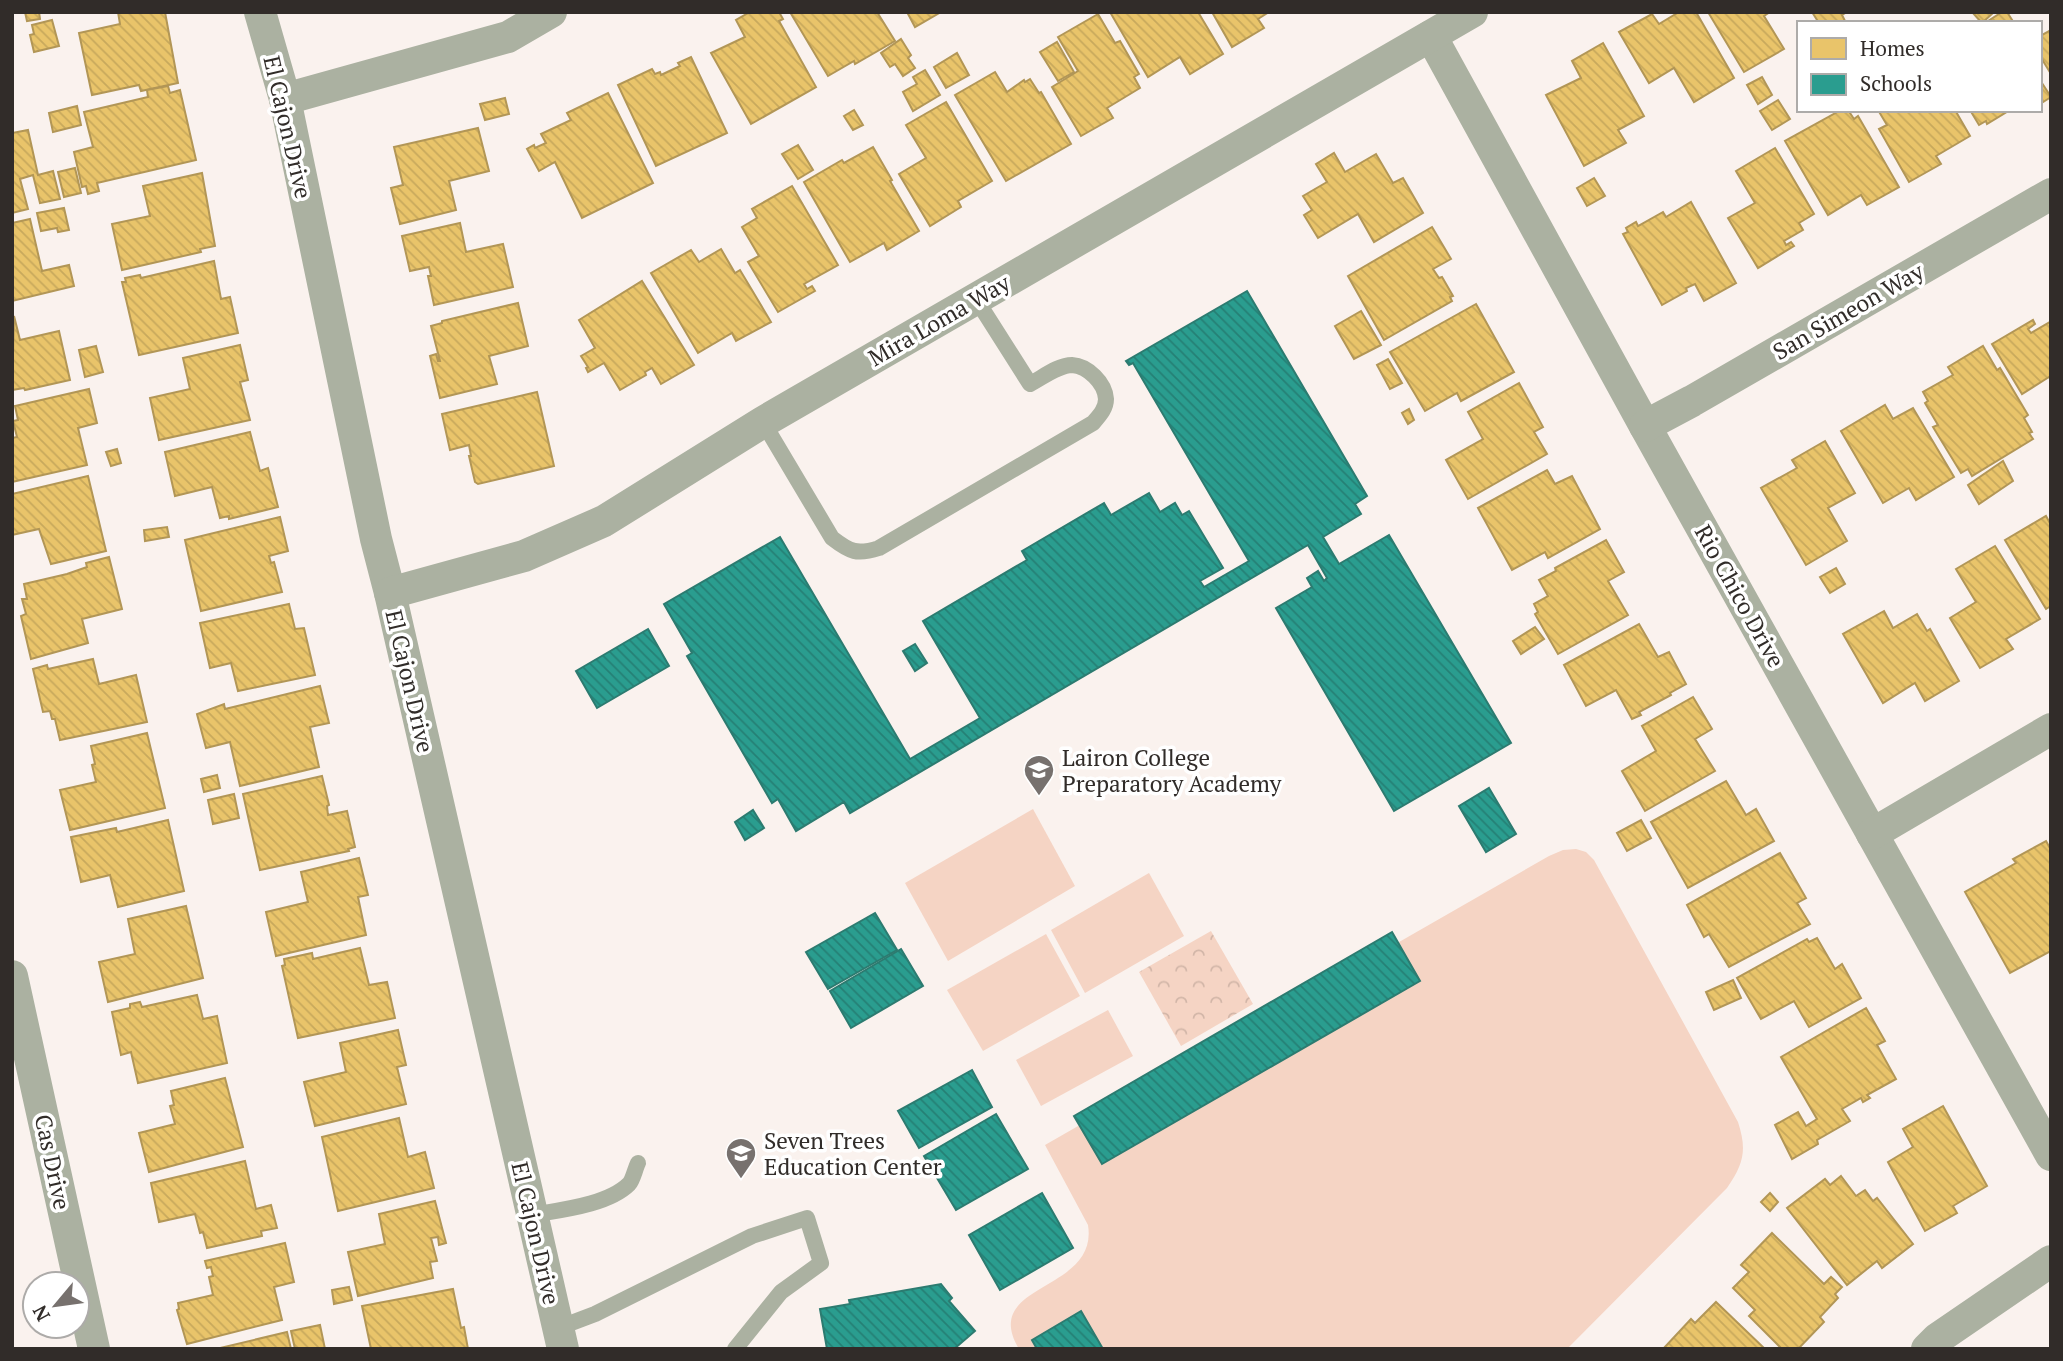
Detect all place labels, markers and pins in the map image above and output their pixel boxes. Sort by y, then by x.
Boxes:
place label: Lairon College Preparatory Academy [1062,742,1282,799]
school or university icon: Lairon College Preparatory Academy [1022,753,1056,797]
place label: Seven Trees Education Center [764,1125,942,1182]
school or university icon: Seven Trees Education Center [724,1136,758,1180]

